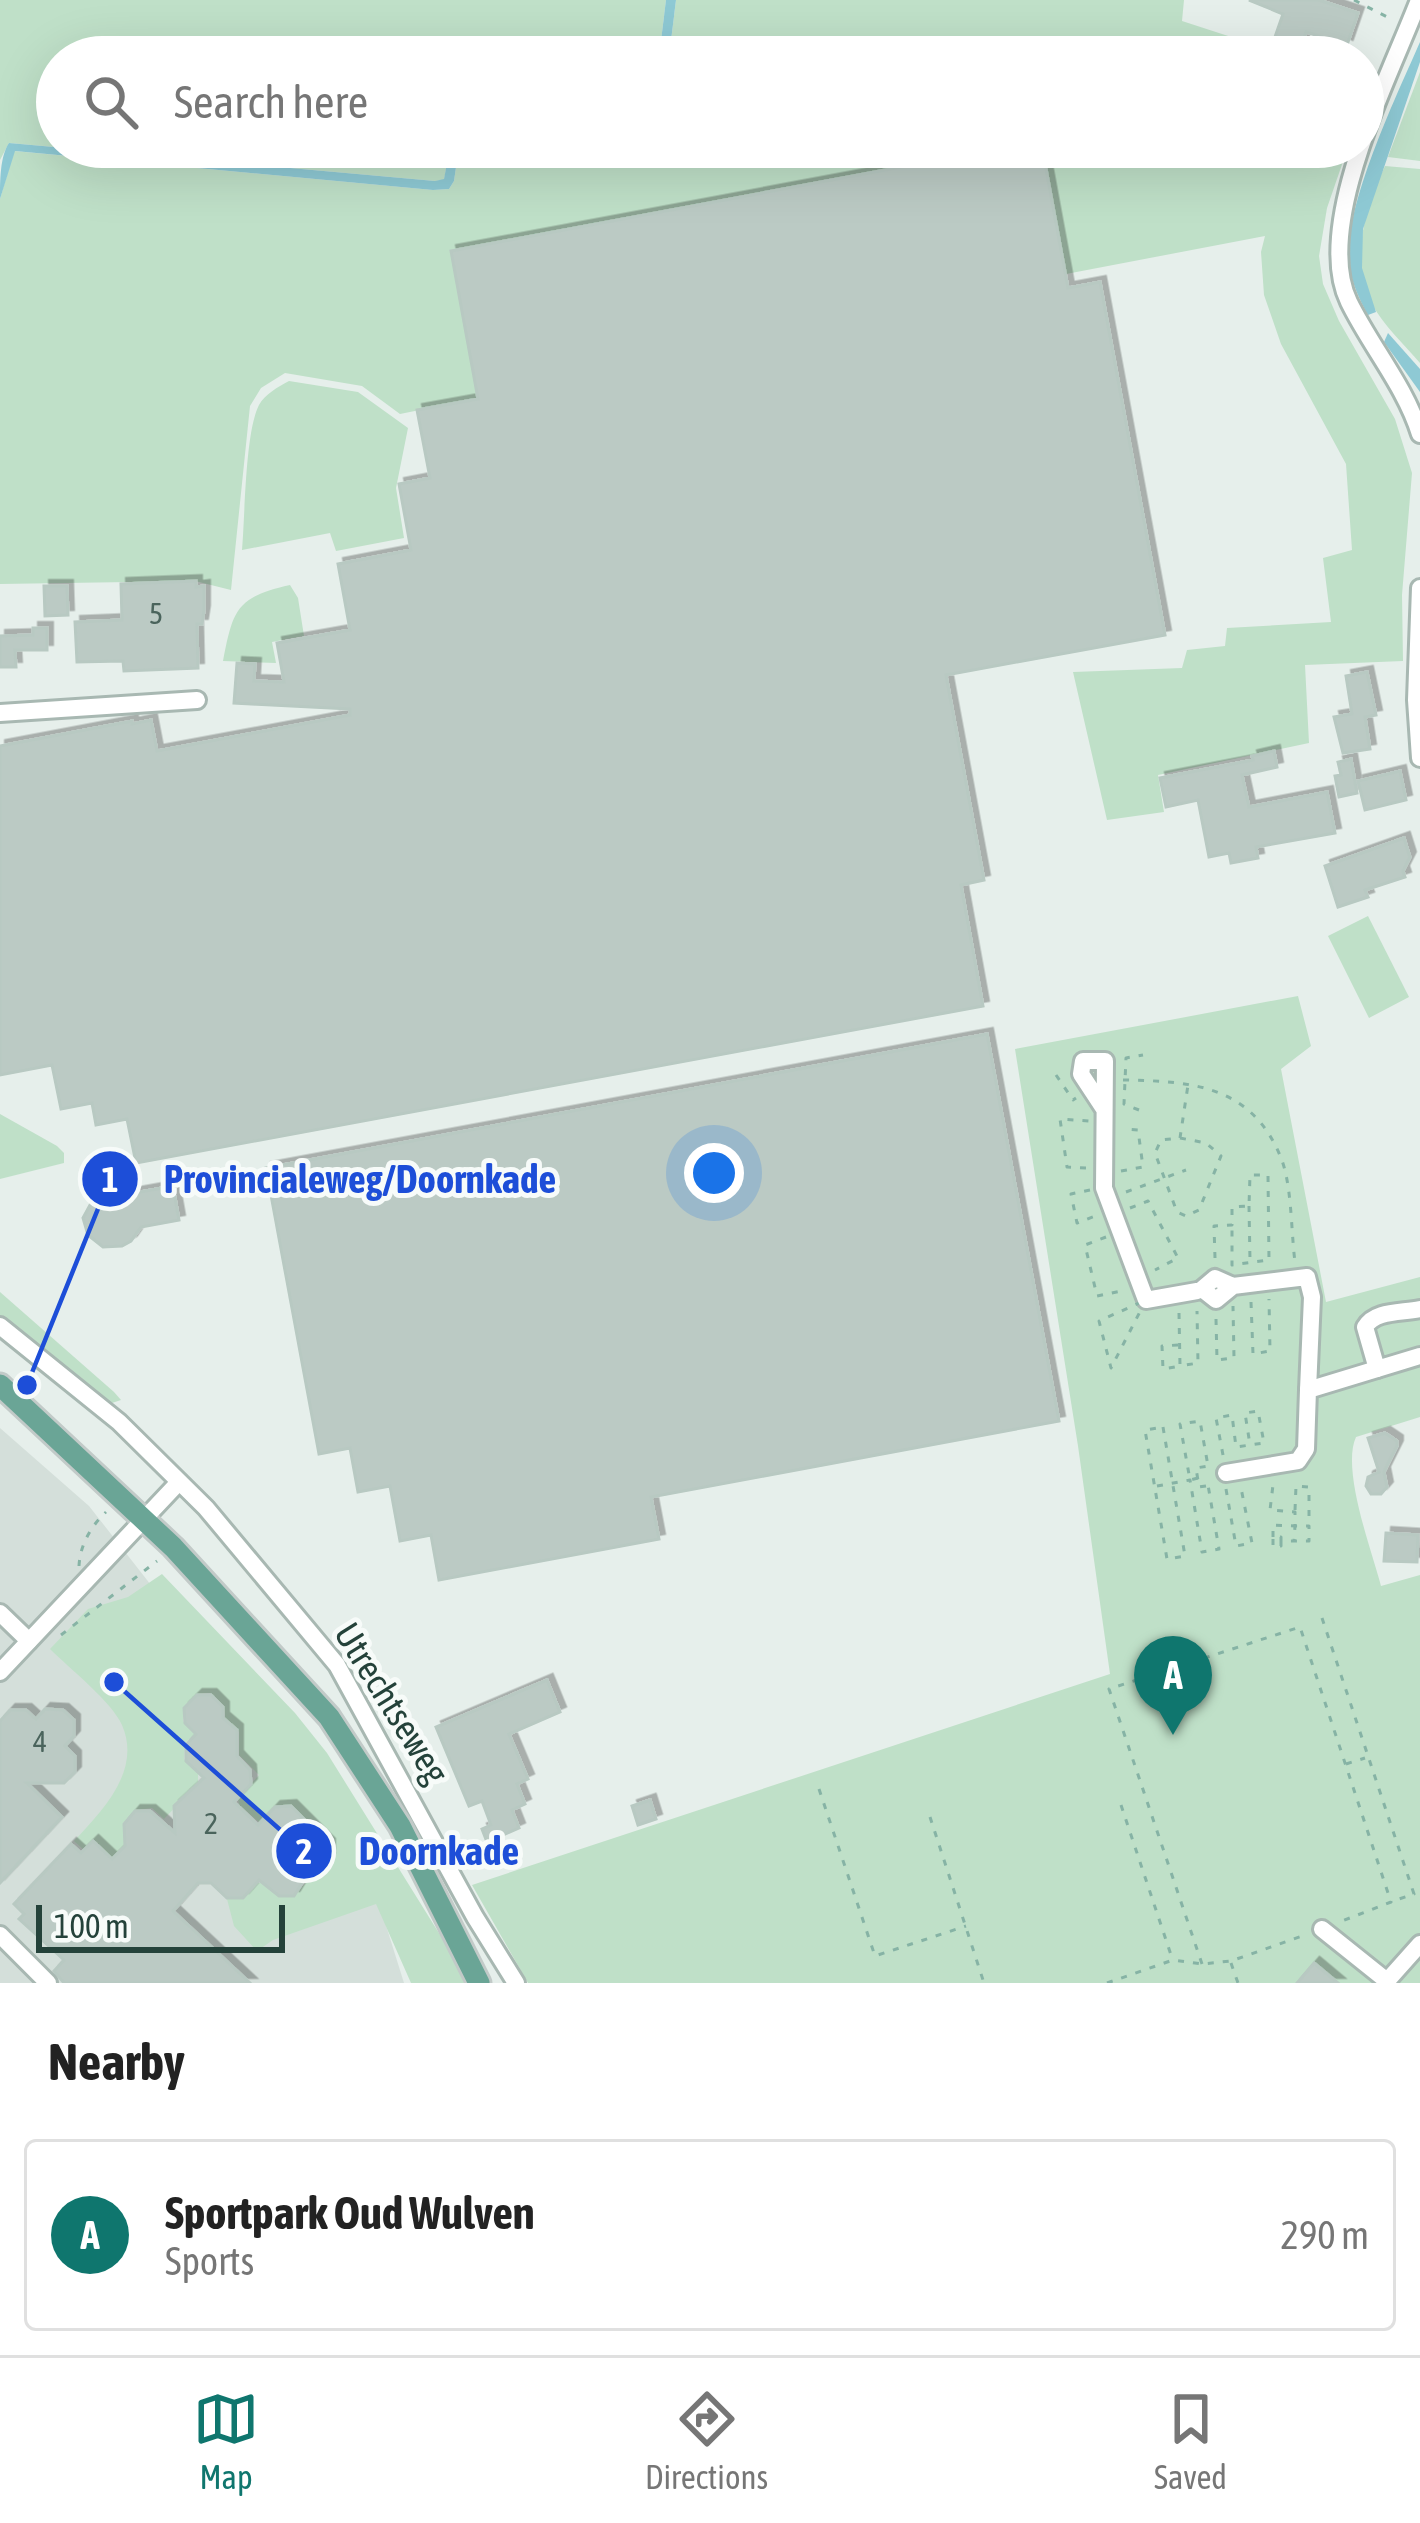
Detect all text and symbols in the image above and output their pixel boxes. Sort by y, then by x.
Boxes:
search box [36,36,1384,168]
icon: search [78,69,144,135]
text: Search here [174,76,368,128]
house number: 5 [149,596,163,630]
callout: Provincialeweg/Doornkade [80,1142,580,1217]
your location [684,1143,744,1203]
text: Provincialeweg/Doornkade [164,1157,556,1201]
text: 1 [102,1158,118,1200]
street label: Utrechtseweg [326,1615,458,1791]
pin: A [1134,1636,1212,1735]
house number: 4 [33,1724,47,1758]
house number: 2 [204,1806,218,1840]
callout: Doornkade [274,1814,543,1889]
text: Doornkade [359,1829,519,1873]
text: 2 [296,1830,312,1872]
scale bar [36,1899,285,1952]
text: 100 m [54,1907,129,1945]
text: Nearby [48,2032,185,2091]
text: Sportpark Oud Wulven [165,2187,535,2239]
text: A [80,2213,100,2257]
text: 290 m [1281,2213,1369,2257]
text: Sports [165,2239,254,2283]
tab: Map [193,2386,259,2496]
tab: Directions [645,2386,768,2496]
tab: Saved [1154,2386,1227,2496]

